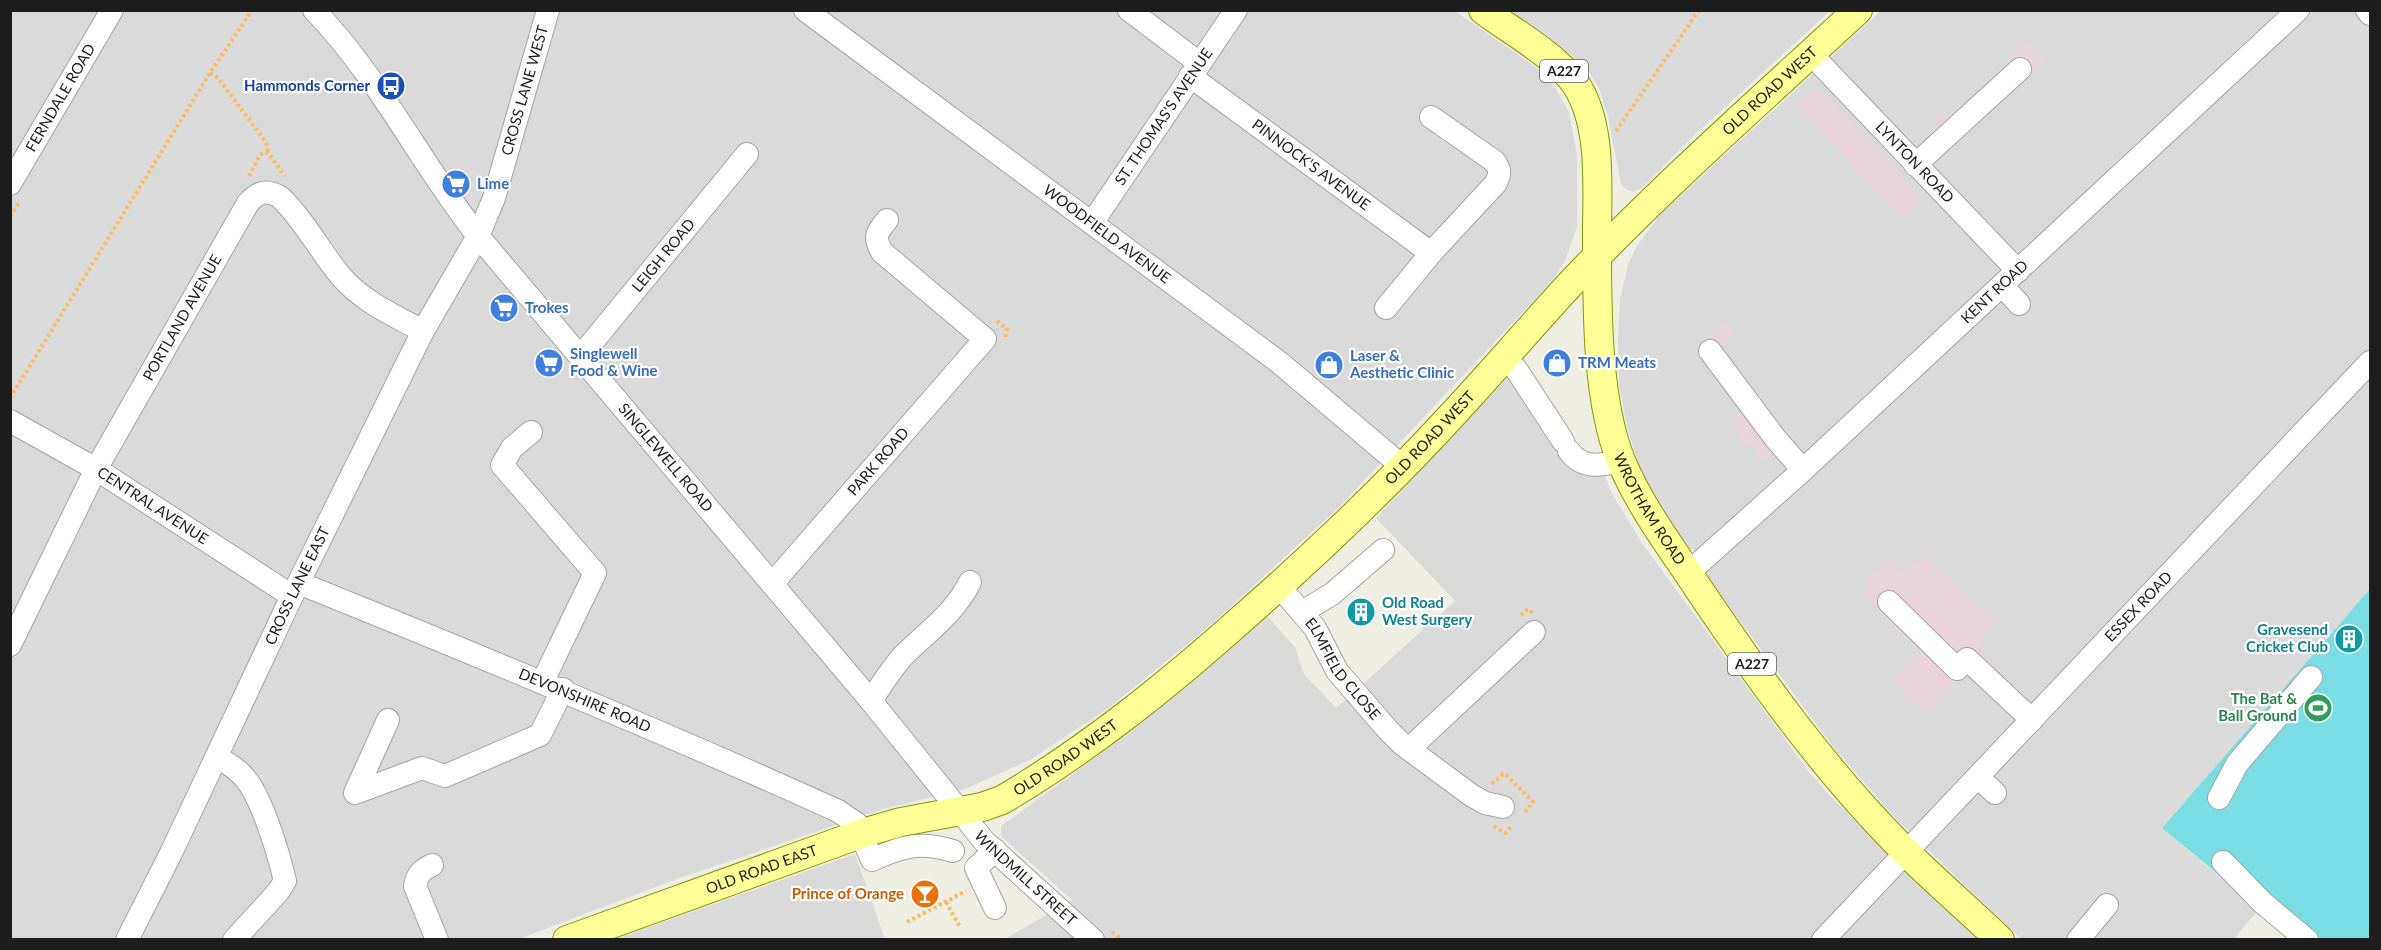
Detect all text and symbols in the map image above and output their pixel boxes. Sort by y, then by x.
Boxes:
street label: CROSS LANE WEST [497,23,551,157]
street label: FERNDALE ROAD [21,40,98,154]
street label: OLD ROAD WEST [1718,42,1821,138]
street label: ST. THOMAS'S AVENUE [1110,45,1216,188]
road number: A227 [1540,60,1588,82]
bus stop icon: Hammonds Corner [375,70,407,102]
place label: Hammonds Corner [244,76,370,94]
street label: PINNOCK'S AVENUE [1249,115,1374,213]
street label: LYNTON ROAD [1872,117,1958,206]
supermarket icon: Lime [440,168,472,200]
place label: Lime [477,174,509,192]
street label: WOODFIELD AVENUE [1040,180,1175,287]
street label: LEIGH ROAD [627,215,698,295]
street label: PORTLAND AVENUE [138,251,225,384]
street label: KENT ROAD [1957,256,2031,327]
supermarket icon: Trokes [488,292,520,324]
place label: Trokes [525,298,569,316]
place label: Singlewell Food & Wine [570,344,658,379]
place label: Laser & Aesthetic Clinic [1349,346,1454,381]
supermarket icon: Singlewell Food & Wine [533,347,565,379]
shop icon: TRM Meats [1541,347,1573,379]
shop icon: Laser & Aesthetic Clinic [1313,349,1345,381]
place label: TRM Meats [1578,353,1657,371]
street label: OLD ROAD WEST [1381,387,1478,488]
street label: SINGLEWELL ROAD [615,399,717,515]
street label: PARK ROAD [843,423,912,499]
street label: WROTHAM ROAD [1611,450,1690,568]
street label: CENTRAL AVENUE [94,462,212,547]
street label: CROSS LANE EAST [260,523,333,647]
street label: ESSEX ROAD [2100,567,2175,645]
place label: Old Road West Surgery [1382,593,1472,628]
building icon: Old Road West Surgery [1345,596,1377,628]
street label: ELMFIELD CLOSE [1302,613,1385,723]
place label: Gravesend Cricket Club [2246,620,2328,655]
building icon: Gravesend Cricket Club [2333,623,2365,655]
road number: A227 [1728,653,1776,675]
street label: DEVONSHIRE ROAD [516,664,654,735]
place label: The Bat & Ball Ground [2218,689,2297,724]
sports icon: The Bat & Ball Ground [2302,692,2334,724]
street label: OLD ROAD WEST [1010,715,1121,799]
street label: WINDMILL STREET [971,827,1081,929]
street label: OLD ROAD EAST [703,840,820,897]
bar icon: Prince of Orange [909,878,941,910]
place label: Prince of Orange [792,884,904,902]

